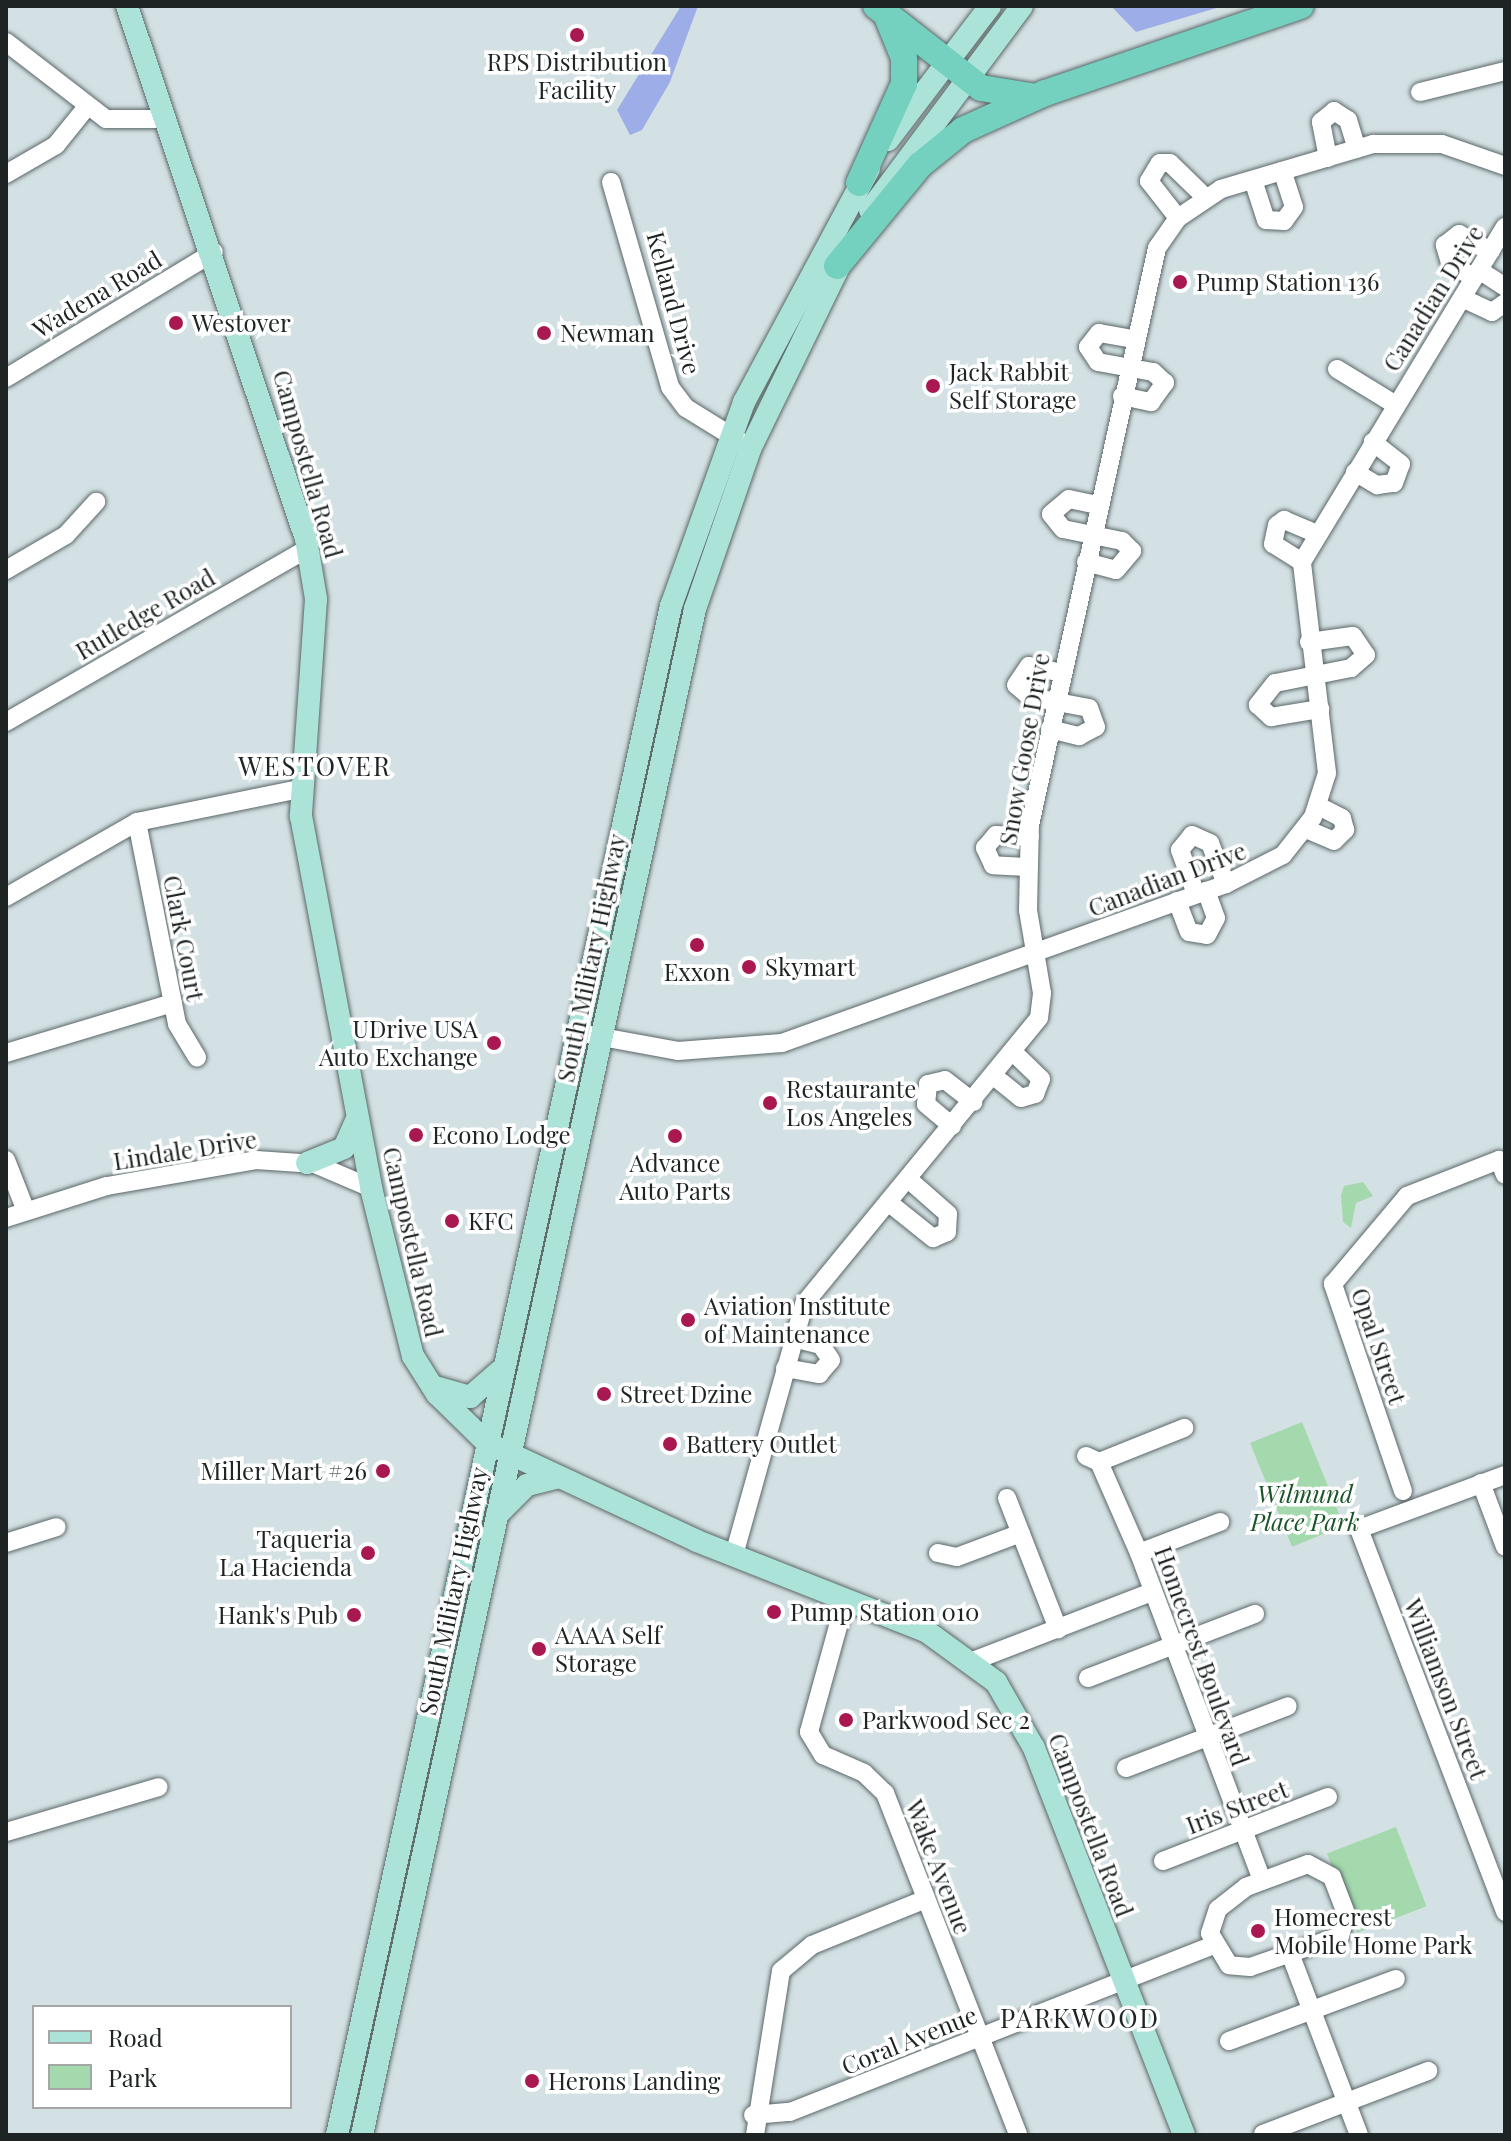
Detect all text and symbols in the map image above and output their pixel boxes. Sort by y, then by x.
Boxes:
marker: RPS Distribution Facility [568,26,586,44]
place label: RPS Distribution Facility [487,48,667,104]
street label: Canadian Drive [1377,220,1489,376]
street label: Kelland Drive [641,229,707,377]
street label: Wadena Road [27,244,167,344]
place label: Pump Station 136 [1196,268,1379,296]
marker: Pump Station 136 [1171,273,1189,291]
place label: Westover [192,309,291,337]
marker: Westover [167,314,185,332]
place label: Newman [560,319,655,347]
marker: Newman [535,324,553,342]
place label: Jack Rabbit Self Storage [949,358,1077,414]
street label: Campostella Road [267,367,349,561]
marker: Jack Rabbit Self Storage [924,377,942,395]
street label: Rutledge Road [70,563,220,665]
street label: Snow Goose Drive [993,650,1055,848]
district label: WESTOVER [238,750,392,782]
street label: South Military Highway [551,831,631,1085]
street label: Canadian Drive [1084,836,1250,922]
street label: Clark Court [158,873,210,1003]
marker: Exxon [688,936,706,954]
place label: Skymart [765,953,856,981]
place label: Exxon [664,958,730,986]
marker: Skymart [740,958,758,976]
place label: UDrive USA Auto Exchange [319,1015,478,1071]
marker: UDrive USA Auto Exchange [485,1034,503,1052]
place label: Restaurante Los Angeles [786,1075,916,1131]
marker: Restaurante Los Angeles [761,1094,779,1112]
place label: Econo Lodge [432,1121,571,1149]
street label: Lindale Drive [111,1124,259,1176]
marker: Econo Lodge [407,1126,425,1144]
marker: Advance Auto Parts [666,1127,684,1145]
street label: Campostella Road [377,1144,449,1340]
place label: Advance Auto Parts [619,1149,731,1205]
place label: KFC [468,1207,514,1235]
marker: KFC [443,1212,461,1230]
street label: Opal Street [1346,1284,1412,1408]
place label: Aviation Institute of Maintenance [704,1292,891,1348]
marker: Aviation Institute of Maintenance [679,1311,697,1329]
place label: Street Dzine [620,1380,753,1408]
marker: Street Dzine [595,1385,613,1403]
place label: Battery Outlet [686,1430,837,1458]
marker: Battery Outlet [661,1435,679,1453]
place label: Miller Mart #26 [200,1457,367,1485]
marker: Miller Mart #26 [374,1462,392,1480]
street label: South Military Highway [413,1464,493,1718]
park label: Wilmund Place Park [1250,1480,1360,1536]
place label: Taqueria La Hacienda [219,1525,352,1581]
street label: Homecrest Boulevard [1149,1542,1255,1770]
marker: Taqueria La Hacienda [359,1544,377,1562]
street label: Williamson Street [1398,1595,1494,1783]
place label: Pump Station 010 [790,1598,979,1626]
place label: Hank's Pub [218,1601,338,1629]
marker: Pump Station 010 [765,1603,783,1621]
marker: Hank's Pub [345,1606,363,1624]
place label: AAAA Self Storage [555,1621,661,1677]
marker: AAAA Self Storage [530,1640,548,1658]
place label: Parkwood Sec 2 [862,1706,1030,1734]
marker: Parkwood Sec 2 [837,1711,855,1729]
street label: Campostella Road [1043,1729,1139,1921]
street label: Iris Street [1182,1774,1292,1840]
street label: Wake Avenue [900,1795,978,1939]
place label: Homecrest Mobile Home Park [1274,1903,1472,1959]
marker: Homecrest Mobile Home Park [1249,1922,1267,1940]
street label: Coral Avenue [837,2000,981,2080]
district label: PARKWOOD [1000,2002,1160,2034]
legend [32,2005,292,2109]
text: Road [108,2021,163,2053]
text: Park [108,2061,157,2093]
place label: Herons Landing [548,2067,720,2095]
marker: Herons Landing [523,2072,541,2090]

